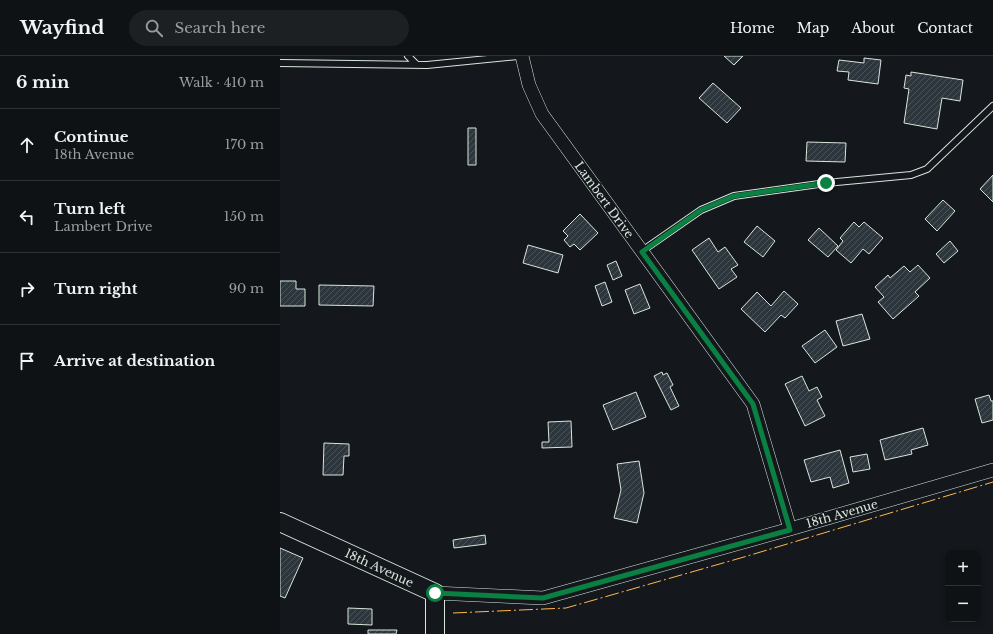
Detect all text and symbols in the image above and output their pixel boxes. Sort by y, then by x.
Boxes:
search box [129,10,409,46]
text: Wayfind [20,16,105,39]
icon: search [143,17,165,39]
text: Search here [175,18,265,37]
text: Home [730,19,775,37]
text: Map [797,19,829,37]
text: About [851,19,895,37]
text: Contact [917,19,973,37]
text: 6 min [16,72,69,93]
text: Walk · 410 m [179,74,264,91]
text: Continue [54,127,129,146]
icon: ahead [16,134,38,156]
text: 170 m [225,136,264,153]
text: 18th Avenue [54,146,134,163]
street label: Lambert Drive [572,158,637,241]
route end [817,174,835,192]
text: Turn left [54,199,125,218]
icon: left [16,206,38,228]
text: 150 m [224,208,264,225]
text: Lambert Drive [54,218,153,235]
icon: right [16,278,38,300]
text: Turn right [54,279,137,298]
text: 90 m [229,280,264,297]
icon: arrive [16,350,38,372]
text: Arrive at destination [54,351,215,370]
street label: 18th Avenue [804,496,880,531]
street label: 18th Avenue [342,545,416,590]
map controls [945,550,981,622]
button: + [945,550,981,586]
route start [426,584,444,602]
button: − [945,586,981,622]

